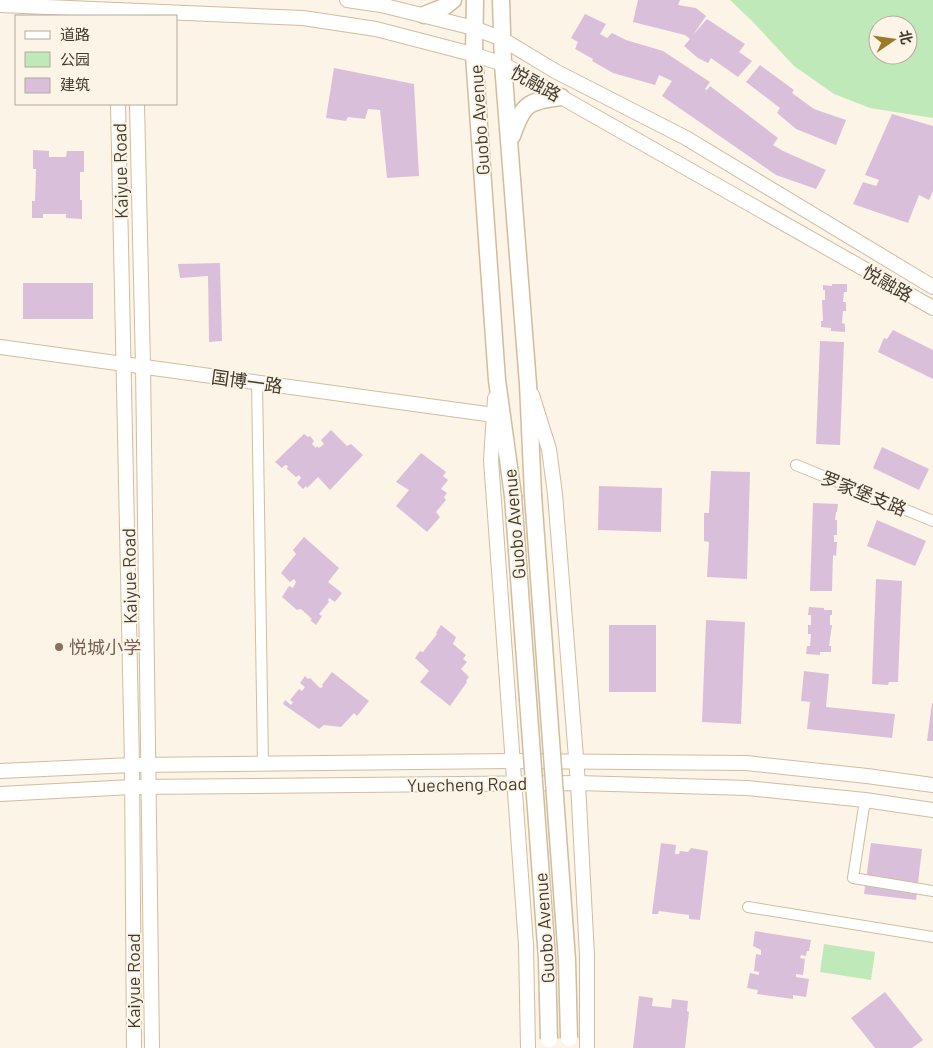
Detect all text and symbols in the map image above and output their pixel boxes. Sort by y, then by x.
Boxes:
legend [15,15,178,105]
north arrow [868,15,918,65]
text: 道路 [60,25,90,43]
text: 北 [896,28,916,46]
text: 公园 [60,50,90,68]
street label: 悦融路 [507,60,565,106]
street label: Guobo Avenue [464,64,494,176]
text: 建筑 [60,75,90,93]
street label: Kaiyue Road [108,123,132,219]
street label: 悦融路 [859,260,917,306]
street label: 国博一路 [210,365,284,397]
street label: 罗家堡支路 [818,466,910,520]
street label: Guobo Avenue [498,468,530,580]
street label: Kaiyue Road [117,528,141,624]
place label: 悦城小学 [69,636,141,658]
marker: 悦城小学 [53,641,65,653]
street label: Yuecheng Road [407,772,527,796]
street label: Guobo Avenue [529,872,559,984]
street label: Kaiyue Road [122,933,144,1029]

